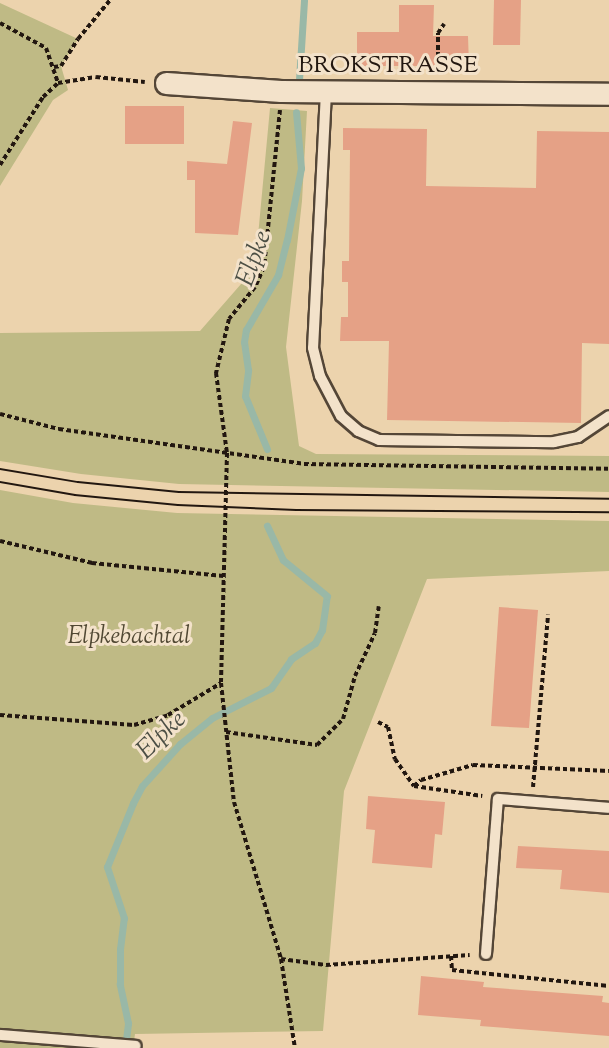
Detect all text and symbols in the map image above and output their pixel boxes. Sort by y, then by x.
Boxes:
street label: BROKSTRASSE [298,53,478,81]
water label: Elpke [231,227,279,291]
park label: Elpkebachtal [67,624,191,652]
water label: Elpke [131,705,193,767]

